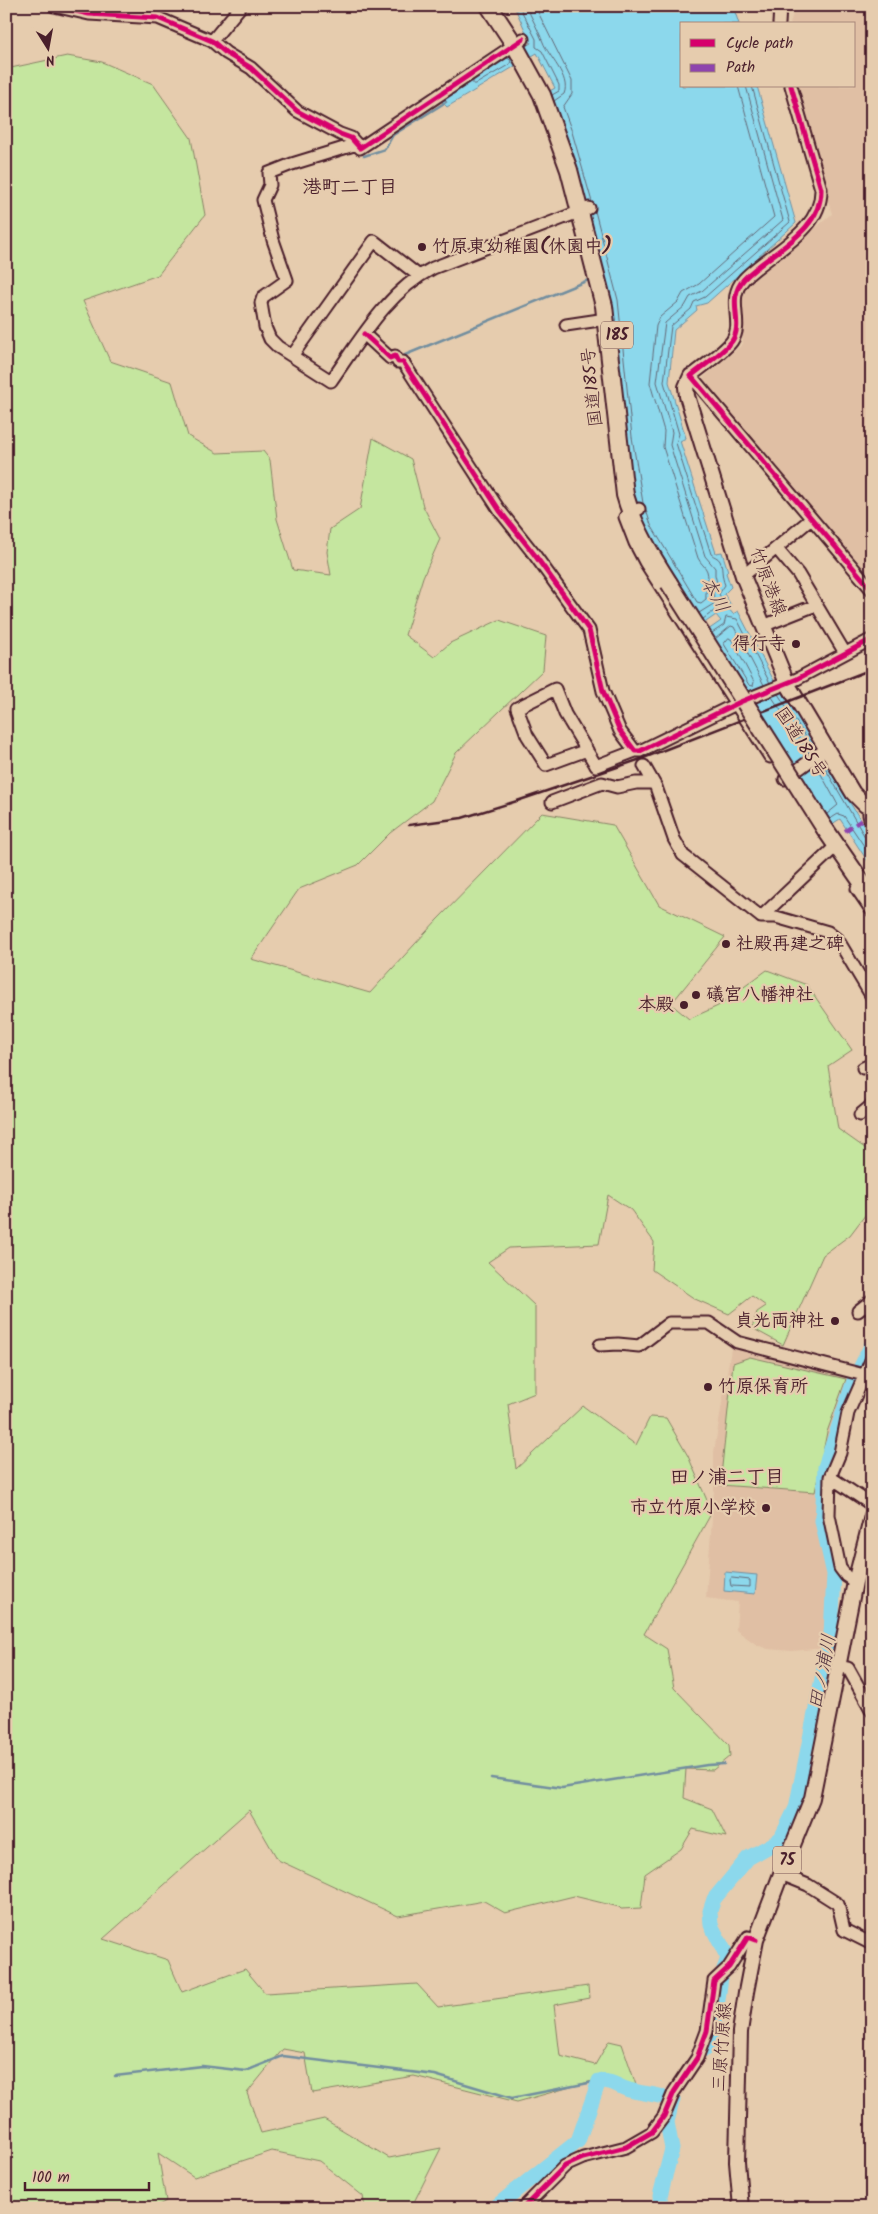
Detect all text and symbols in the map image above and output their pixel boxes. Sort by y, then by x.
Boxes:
north arrow [22,22,72,72]
legend [680,22,856,88]
text: Cycle path [726,32,793,56]
text: N [44,48,57,71]
text: Path [726,56,755,80]
district label: 港町二丁目 [302,173,398,203]
place label: 竹原東幼稚園(休園中) [432,233,612,262]
marker: 竹原東幼稚園(休園中) [416,241,428,253]
road number: 185 [601,322,633,348]
street label: 国道185号 [574,346,612,428]
street label: 竹原港線 [741,543,793,621]
water label: 本川 [692,571,736,619]
place label: 得行寺 [732,630,786,659]
marker: 得行寺 [790,638,802,650]
street label: 国道185号 [766,701,834,785]
place label: 社殿再建之碑 [736,930,844,959]
marker: 社殿再建之碑 [720,938,732,950]
place label: 礒宮八幡神社 [706,981,814,1010]
marker: 礒宮八幡神社 [690,989,702,1001]
place label: 本殿 [638,991,674,1020]
marker: 本殿 [678,999,690,1011]
place label: 貞光両神社 [735,1307,825,1336]
marker: 貞光両神社 [829,1315,841,1327]
place label: 竹原保育所 [718,1373,808,1402]
marker: 竹原保育所 [702,1381,714,1393]
district label: 田ノ浦二丁目 [670,1463,784,1493]
place label: 市立竹原小学校 [630,1494,756,1523]
marker: 市立竹原小学校 [760,1502,772,1514]
water label: 田ノ浦川 [801,1632,845,1712]
road number: 75 [773,1846,801,1874]
street label: 三原竹原線 [705,2001,741,2093]
scale bar [25,2159,149,2191]
text: 100 m [32,2166,70,2190]

